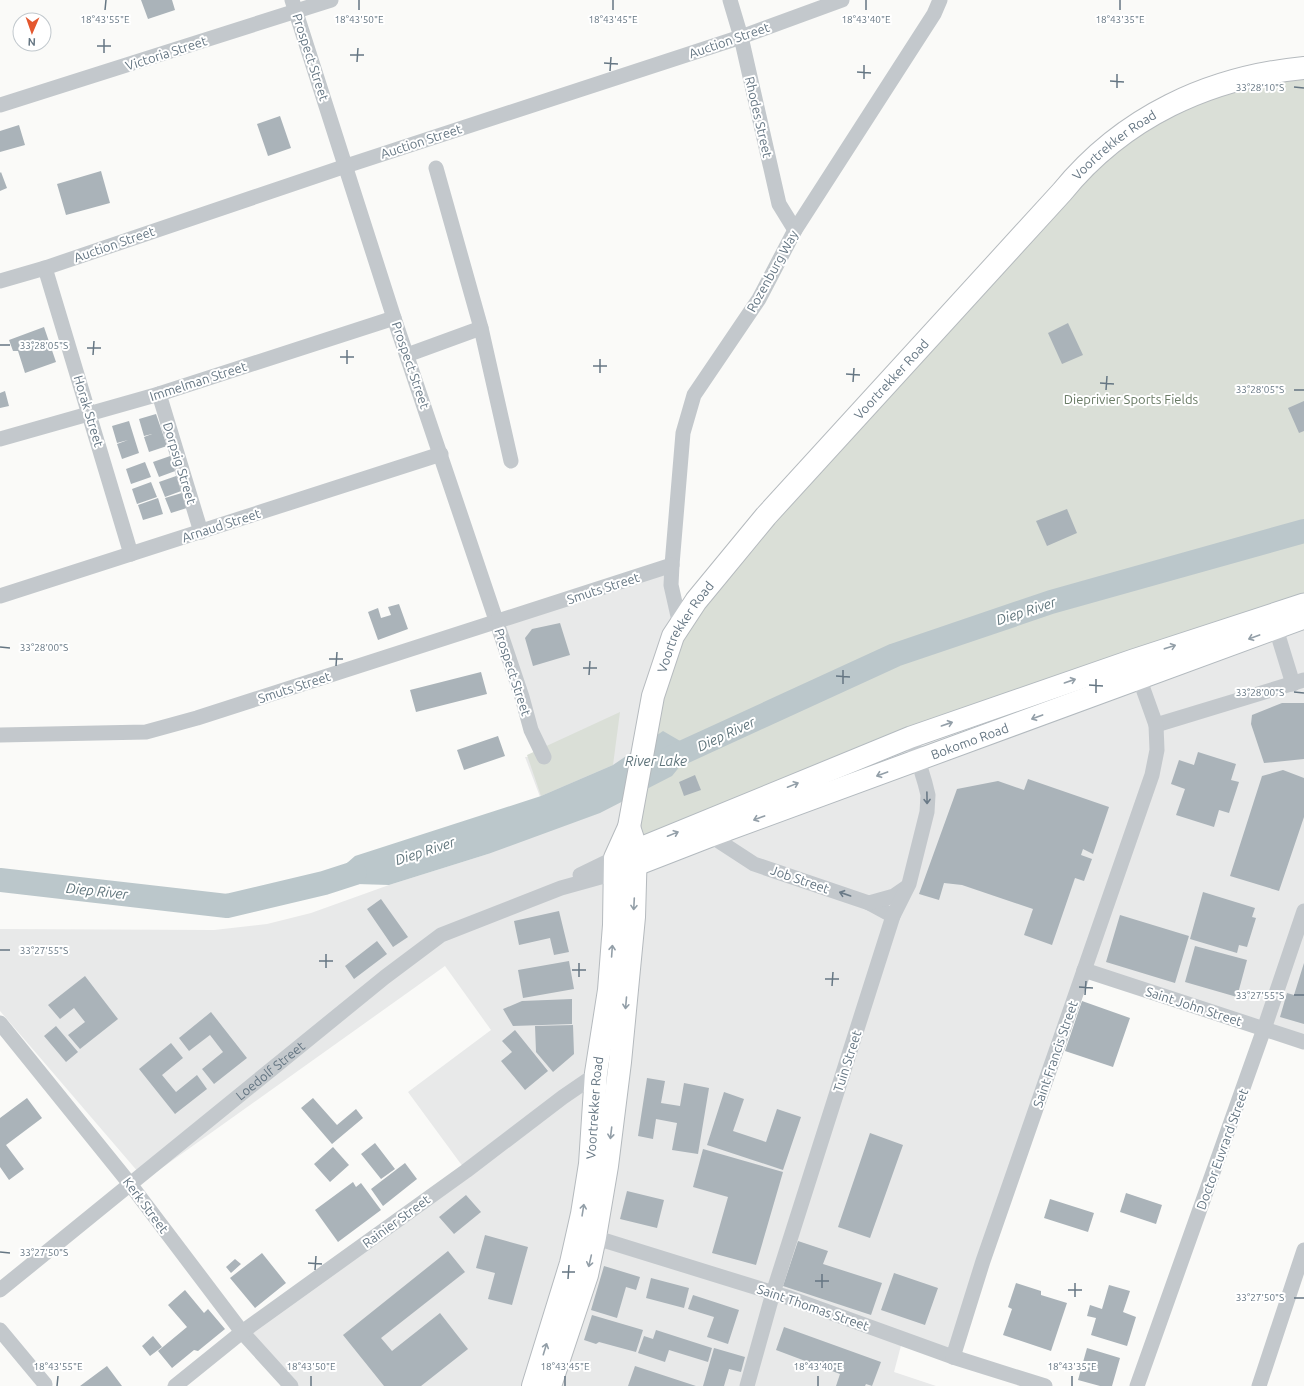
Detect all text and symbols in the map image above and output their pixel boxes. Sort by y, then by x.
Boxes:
street label: Prospect Street [290,11,332,103]
north arrow [12,12,52,52]
text: 18°43'55"E [80,14,130,25]
text: 18°43'50"E [334,14,384,25]
text: 18°43'45"E [588,14,638,25]
text: 18°43'40"E [841,14,891,25]
text: 18°43'35"E [1095,14,1145,25]
street label: Auction Street [687,20,771,60]
street label: Victoria Street [124,33,208,73]
text: N [27,36,36,48]
street label: Rhodes Street [743,75,775,159]
text: 33°28'10"S [1236,82,1284,93]
street label: Voortrekker Road [1069,107,1158,182]
street label: Auction Street [379,121,463,161]
street label: Auction Street [72,224,156,264]
street label: Rozenburg Way [744,228,800,314]
street label: Prospect Street [390,320,432,410]
street label: Voortrekker Road [851,336,931,422]
text: 33°28'05"S [20,340,68,351]
street label: Immelman Street [148,359,248,403]
street label: Horak Street [71,374,107,448]
text: 33°28'05"S [1236,384,1284,395]
park label: Dieprivier Sports Fields [1064,392,1198,406]
street label: Dorpsig Street [161,420,199,506]
street label: Arnaud Street [180,506,262,544]
street label: Smuts Street [565,570,641,606]
street label: Voortrekker Road [654,579,716,674]
water label: Diep River [994,594,1059,628]
street label: Prospect Street [492,626,534,718]
one-way arrow [1248,634,1261,641]
text: 33°28'00"S [20,642,68,653]
one-way arrow [1164,643,1176,651]
street label: Smuts Street [256,669,332,705]
one-way arrow [1064,677,1076,685]
text: 33°28'00"S [1236,687,1284,698]
water label: Diep River [694,713,758,754]
one-way arrow [1031,713,1043,721]
street label: Bokomo Road [929,720,1010,762]
one-way arrow [941,720,954,727]
water label: River Lake [625,753,687,769]
one-way arrow [876,770,888,778]
one-way arrow [786,780,798,788]
one-way arrow [923,791,931,804]
one-way arrow [753,815,766,822]
one-way arrow [666,829,678,837]
water label: Diep River [393,834,458,868]
street label: Job Street [769,862,831,896]
water label: Diep River [65,880,129,902]
one-way arrow [839,890,851,898]
one-way arrow [631,897,638,910]
text: 33°27'55"S [20,945,68,956]
one-way arrow [608,945,615,958]
street label: Saint John Street [1144,984,1244,1028]
text: 33°27'55"S [1236,990,1284,1001]
one-way arrow [622,996,629,1009]
street label: Saint Francis Street [1030,999,1080,1109]
street label: Tuin Street [830,1028,864,1094]
street label: Loedolf Street [233,1038,307,1102]
street label: Voortrekker Road [583,1055,606,1160]
street label: Doctor Euvrard Street [1194,1087,1250,1211]
one-way arrow [607,1126,615,1139]
street label: Kerk Street [121,1175,171,1235]
street label: Rainier Street [360,1192,432,1250]
one-way arrow [579,1204,587,1217]
text: 33°27'50"S [20,1247,68,1258]
one-way arrow [586,1254,594,1267]
street label: Saint Thomas Street [755,1281,871,1333]
text: 33°27'50"S [1236,1292,1284,1303]
one-way arrow [542,1343,549,1356]
text: 18°43'55"E [33,1361,83,1372]
text: 18°43'50"E [286,1361,336,1372]
text: 18°43'45"E [540,1361,590,1372]
text: 18°43'40"E [793,1361,843,1372]
text: 18°43'35"E [1047,1361,1097,1372]

